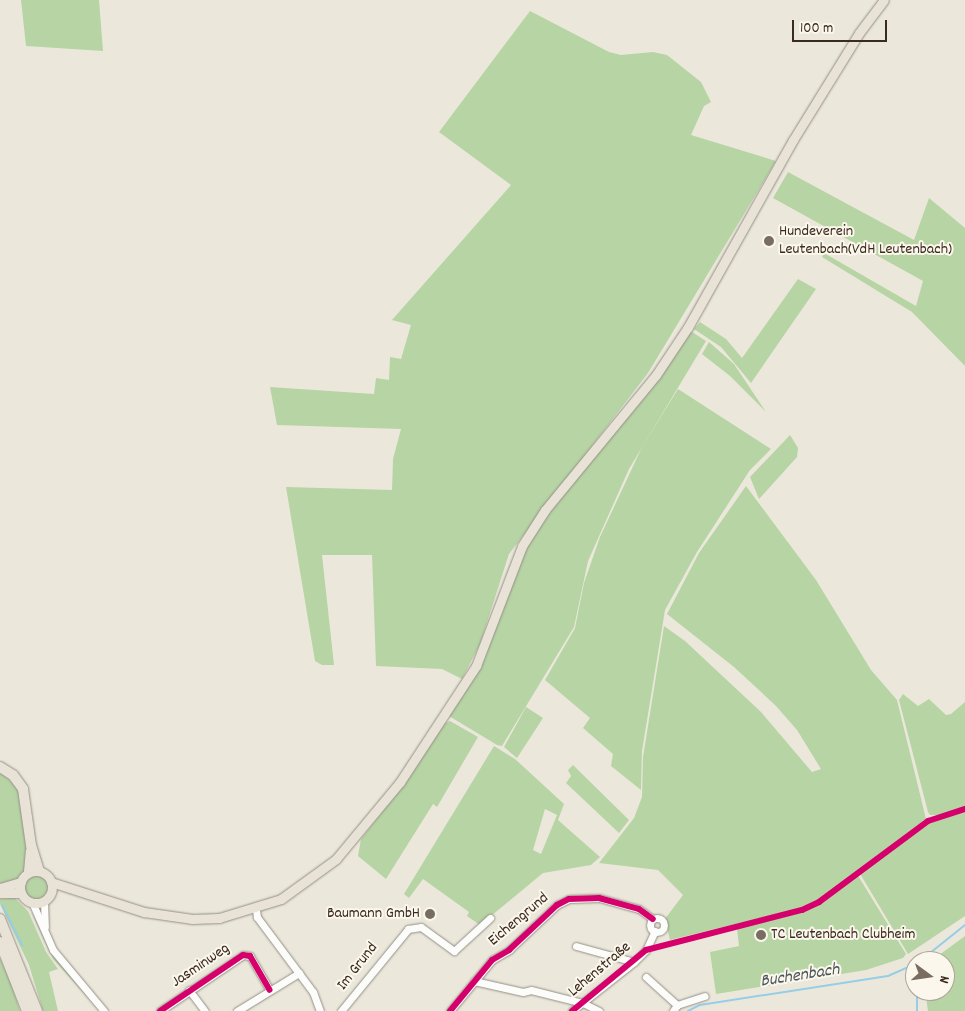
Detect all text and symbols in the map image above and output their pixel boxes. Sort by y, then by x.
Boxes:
scale bar [795,10,890,42]
text: 100 m [800,18,833,40]
place label: Hundeverein Leutenbach(VdH Leutenbach) [779,222,952,260]
marker: Hundeverein Leutenbach(VdH Leutenbach) [763,235,775,247]
street label: Eichengrund [485,889,553,951]
place label: Baumann GmbH [327,904,420,924]
marker: Baumann GmbH [424,908,436,920]
place label: TC Leutenbach Clubheim [771,925,915,945]
marker: TC Leutenbach Clubheim [755,929,767,941]
street label: Lehenstraße [565,938,635,1002]
street label: Im Grund [333,939,383,995]
street label: Jasminweg [168,940,234,992]
north arrow [905,951,955,1001]
water label: Buchenbach [759,960,841,994]
text: N [933,974,954,985]

